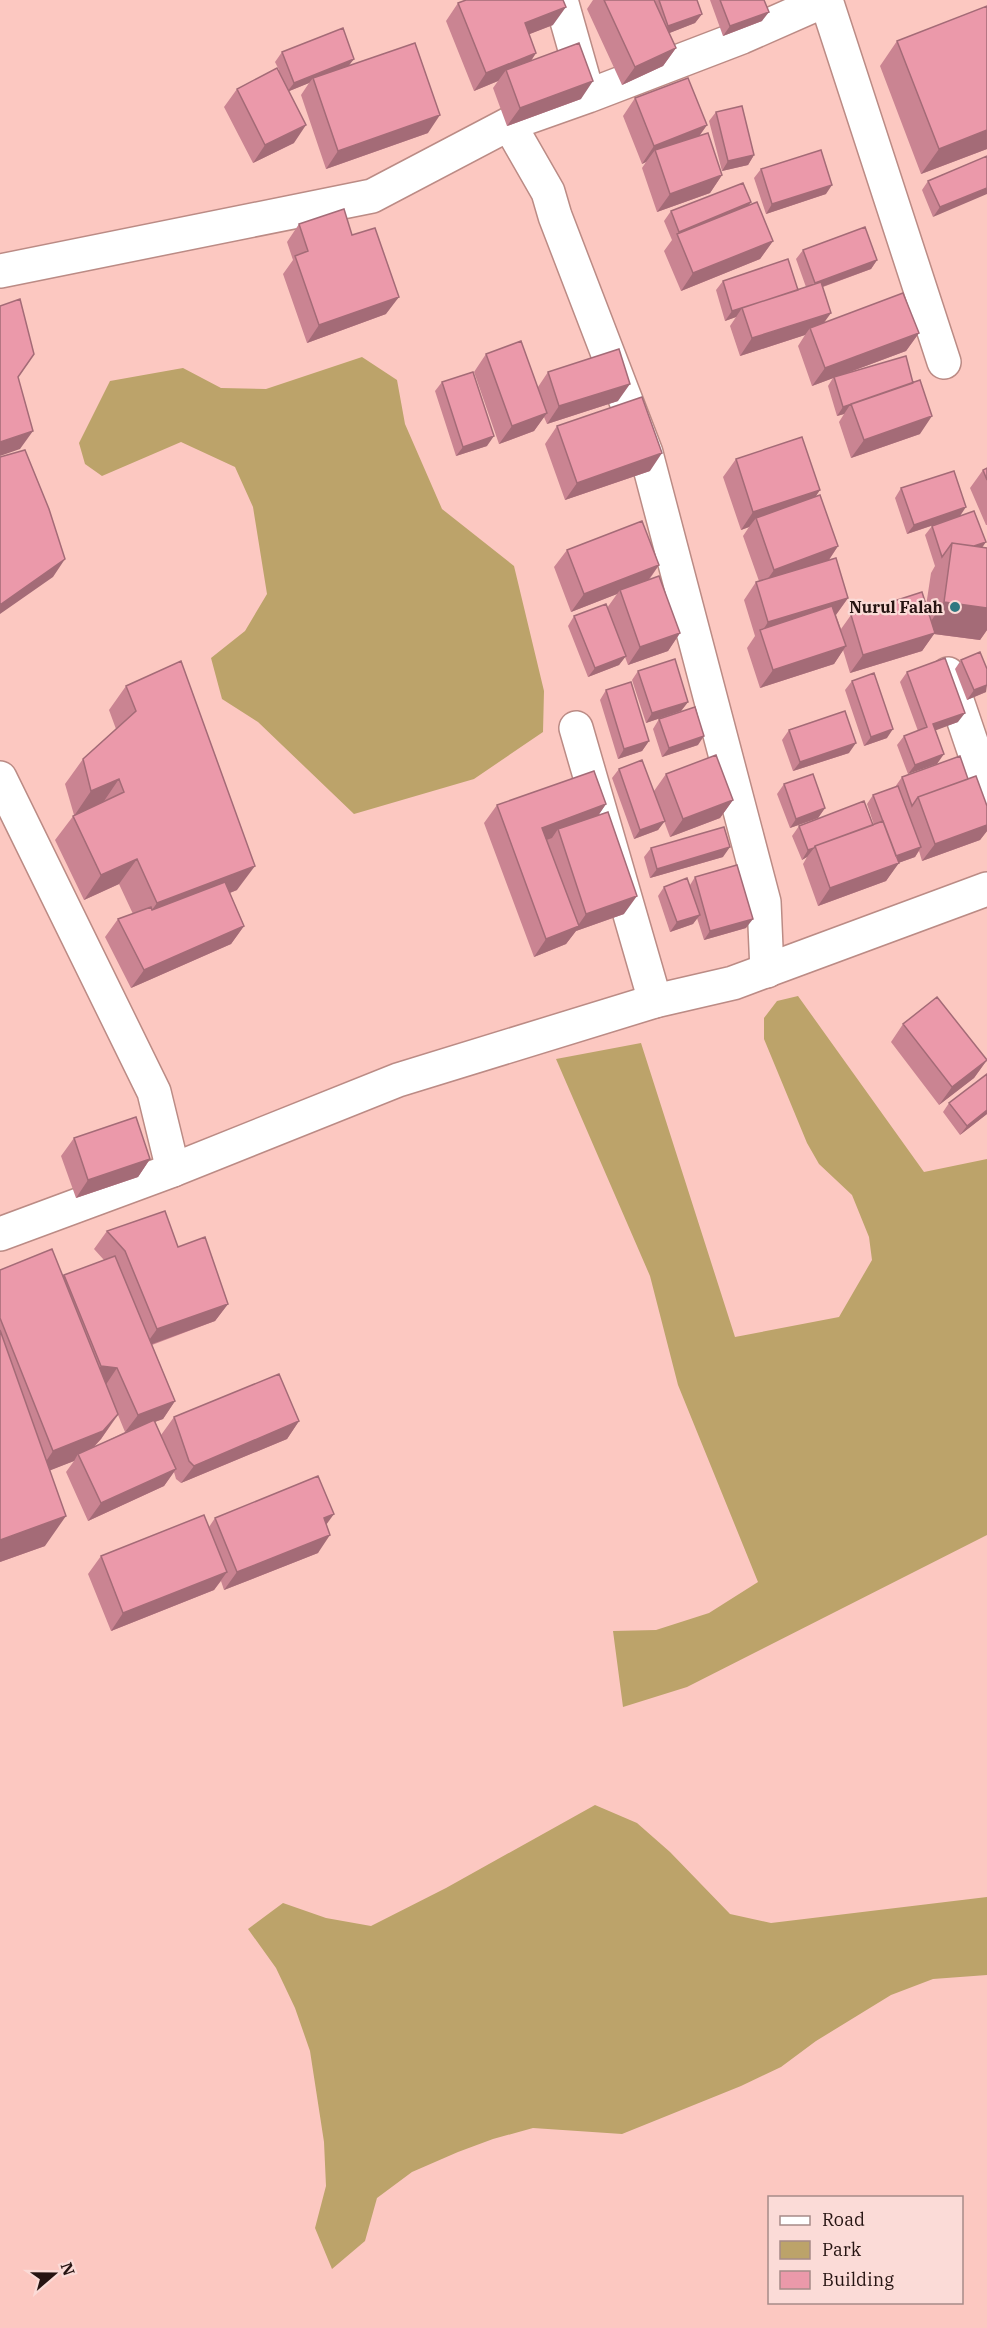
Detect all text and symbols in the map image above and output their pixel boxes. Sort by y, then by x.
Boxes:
place label: Nurul Falah [849,597,943,617]
marker: Nurul Falah [948,600,962,614]
legend [768,2196,963,2304]
text: Road [822,2208,865,2231]
text: Park [822,2238,862,2261]
north arrow [24,2244,84,2304]
text: N [57,2260,80,2278]
text: Building [822,2268,894,2291]

